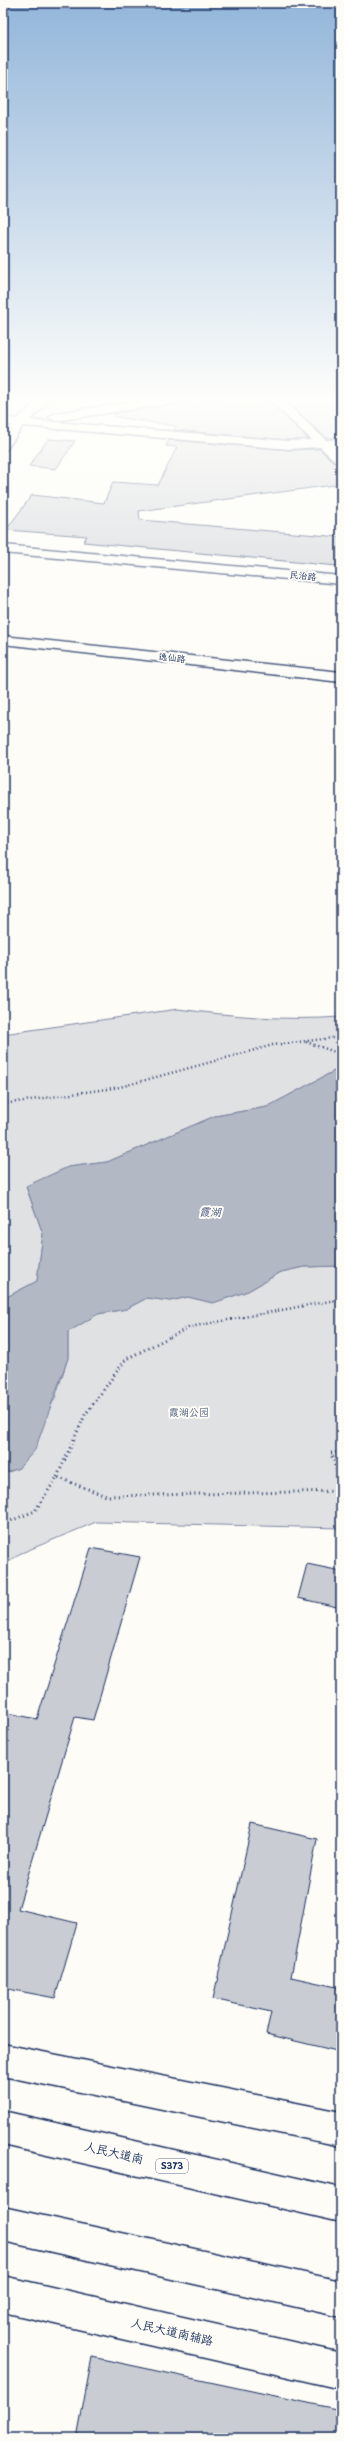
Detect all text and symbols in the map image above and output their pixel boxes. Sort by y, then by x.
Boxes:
street label: 民治路 [289,567,317,583]
street label: 逸仙路 [158,649,186,665]
water label: 霞湖 [199,1203,222,1220]
park label: 霞湖公园 [169,1404,209,1419]
street label: 人民大道南 [83,2137,145,2168]
road number: S373 [156,2159,188,2173]
street label: 人民大道南辅路 [129,2313,215,2349]

